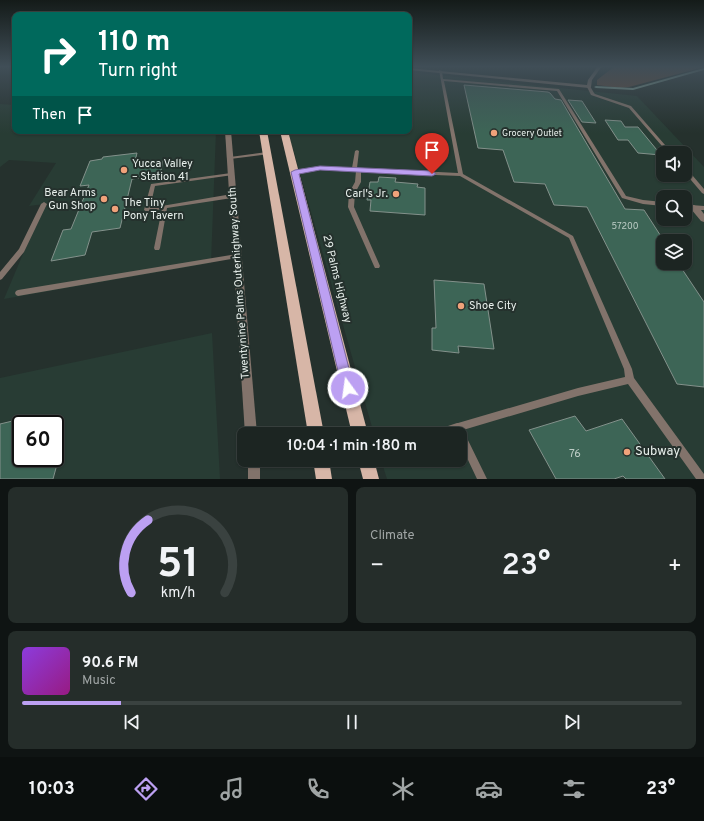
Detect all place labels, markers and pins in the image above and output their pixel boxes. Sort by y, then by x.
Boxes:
marker: Grocery Outlet [489,128,499,138]
place label: Grocery Outlet [502,128,562,139]
pin [415,133,449,174]
place label: Yucca Valley – Station 41 [132,157,193,184]
marker: Yucca Valley – Station 41 [119,165,129,175]
place label: Bear Arms Gun Shop [44,186,96,213]
place label: Carl's Jr. [345,187,388,201]
marker: Carl's Jr. [391,189,401,199]
marker: Bear Arms Gun Shop [99,194,109,204]
place label: The Tiny Pony Tavern [123,196,184,223]
marker: The Tiny Pony Tavern [110,204,120,214]
place label: Shoe City [469,299,517,313]
marker: Shoe City [456,301,466,311]
place label: Subway [635,444,680,460]
marker: Subway [622,447,632,457]

